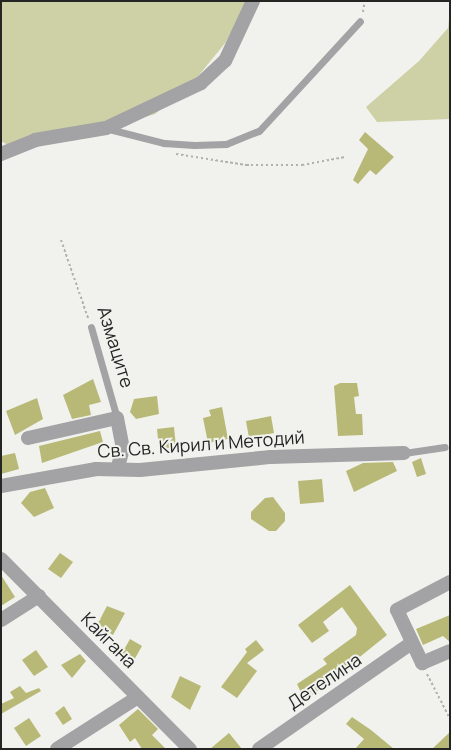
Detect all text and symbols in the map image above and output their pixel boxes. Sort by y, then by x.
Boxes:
street label: Азмаците [93,304,139,390]
street label: Св. Св. Кирил и Методий [97,426,305,462]
street label: Кайгана [77,608,141,672]
street label: Детелина [283,648,365,714]

